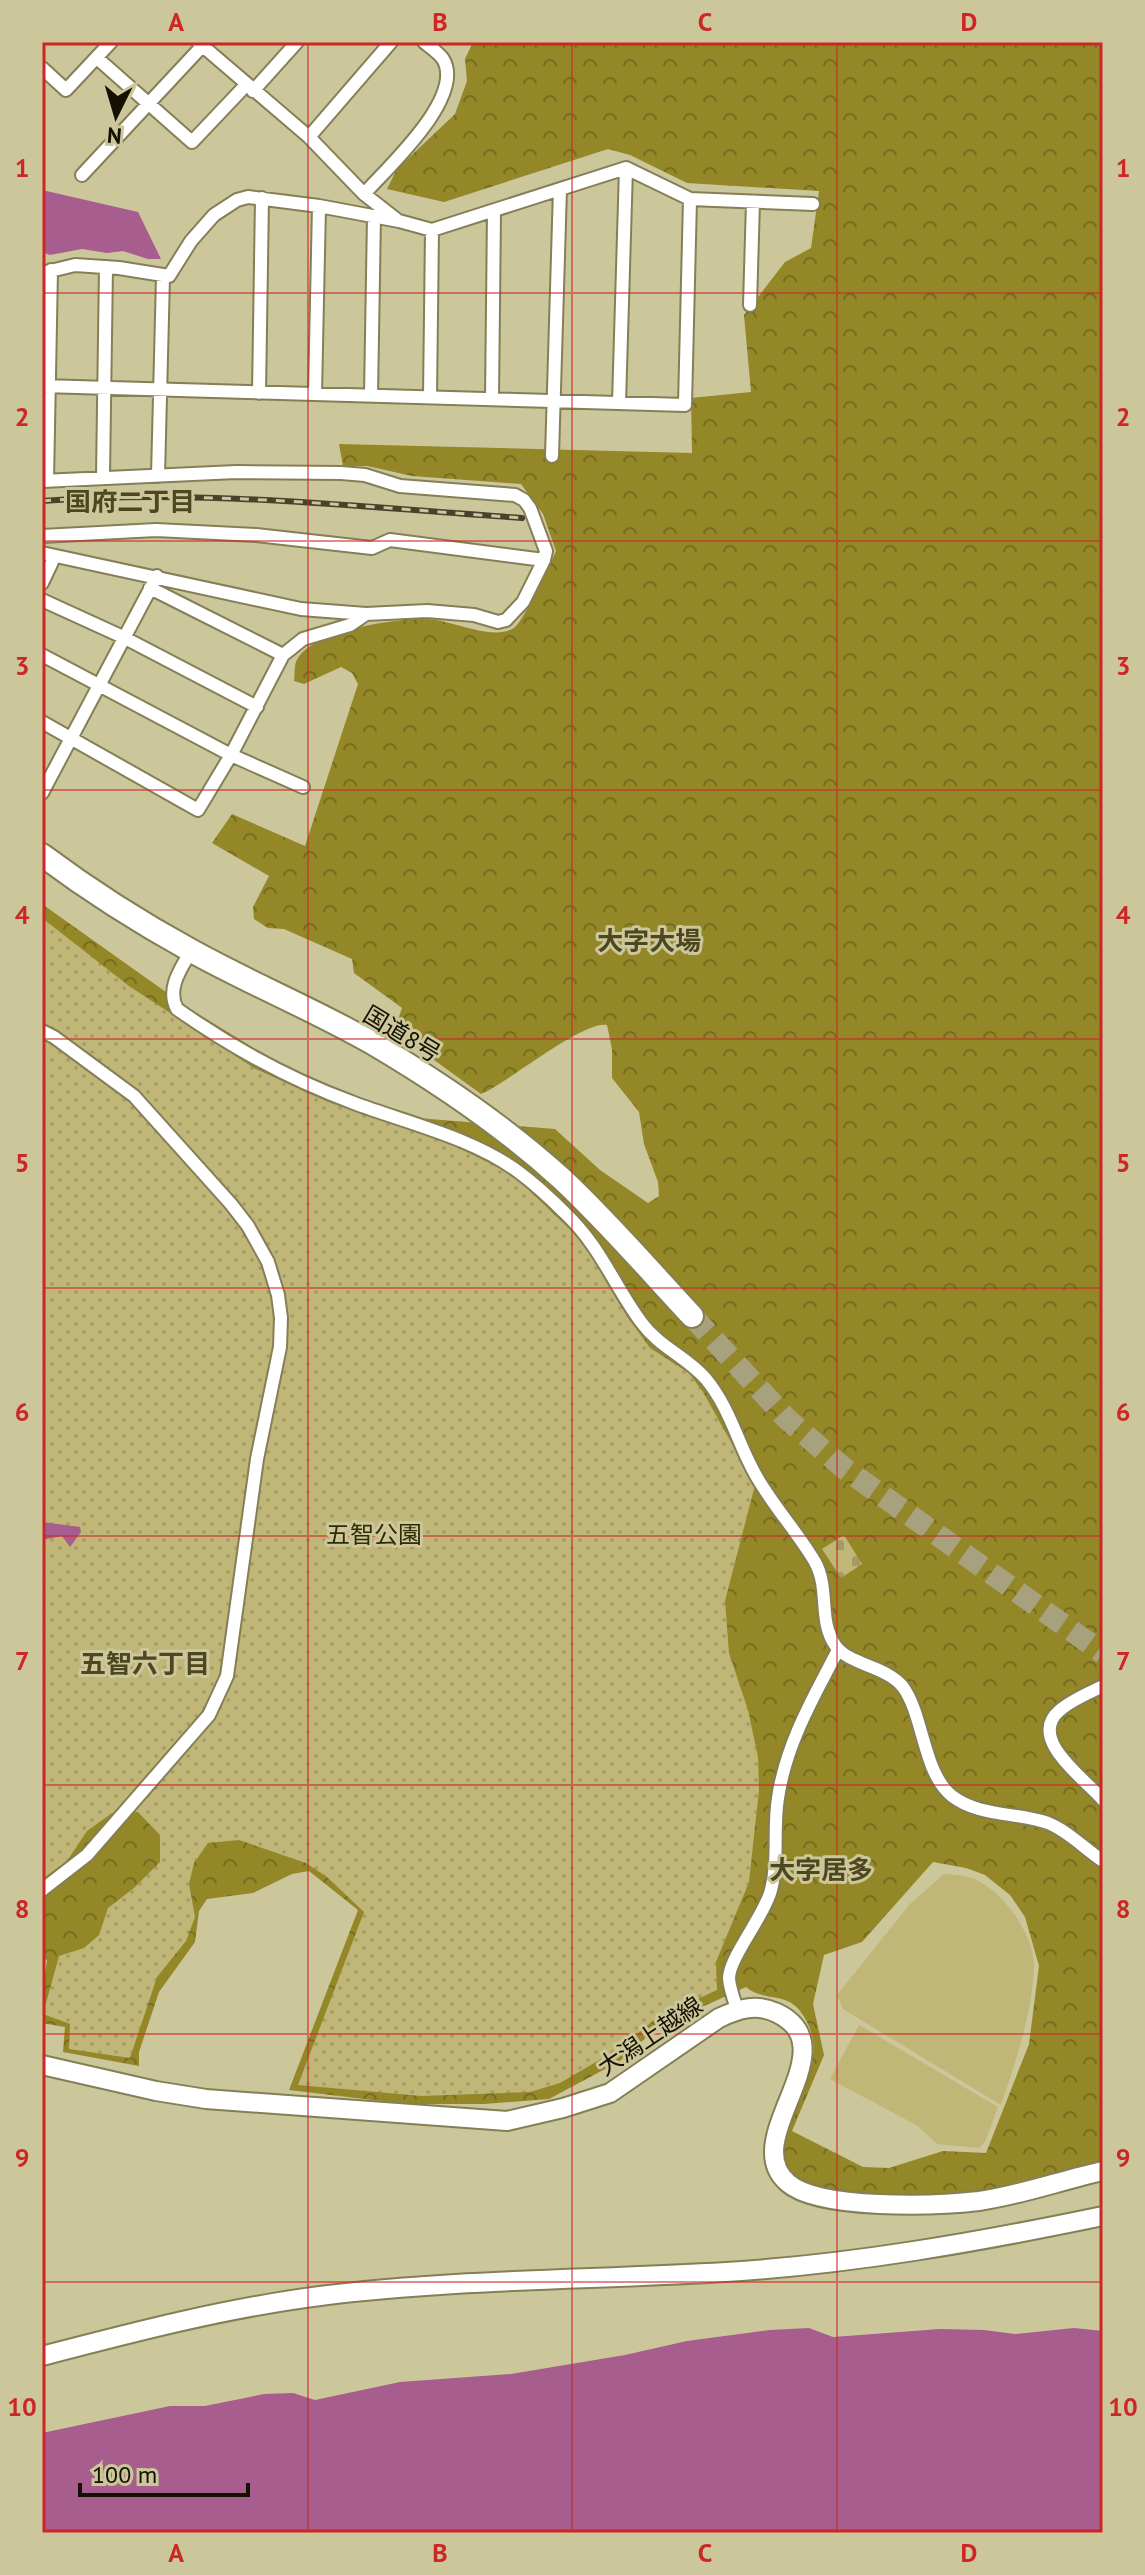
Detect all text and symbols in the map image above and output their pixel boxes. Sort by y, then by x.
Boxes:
text: A [168,5,184,38]
text: B [432,5,448,38]
text: C [698,5,712,38]
text: D [961,5,977,38]
north arrow [76,76,156,156]
text: N [106,121,123,151]
text: 1 [15,151,29,184]
text: 1 [1116,151,1130,184]
text: 2 [15,400,29,433]
text: 2 [1116,400,1130,433]
district label: 国府二丁目 [65,485,195,518]
text: 3 [15,649,29,682]
text: 3 [1116,649,1130,682]
text: 4 [15,898,30,931]
text: 4 [1116,898,1131,931]
district label: 大字大場 [597,924,701,957]
street label: 国道8号 [358,999,446,1069]
text: 5 [15,1146,29,1179]
text: 5 [1116,1146,1130,1179]
text: 6 [15,1395,29,1428]
text: 6 [1116,1395,1130,1428]
park label: 五智公園 [326,1519,422,1550]
text: 7 [15,1644,29,1677]
text: 7 [1116,1644,1130,1677]
district label: 五智六丁目 [80,1647,210,1680]
district label: 大字居多 [769,1853,873,1886]
text: 8 [15,1892,29,1925]
text: 8 [1116,1892,1130,1925]
street label: 大潟上越線 [592,1990,708,2082]
text: 9 [15,2141,29,2174]
text: 9 [1116,2141,1130,2174]
text: 10 [7,2390,37,2423]
text: 10 [1108,2390,1138,2423]
scale bar [80,2447,248,2497]
text: 100 m [92,2459,157,2490]
text: A [168,2536,184,2569]
text: B [432,2536,448,2569]
text: C [698,2536,712,2569]
text: D [961,2536,977,2569]

